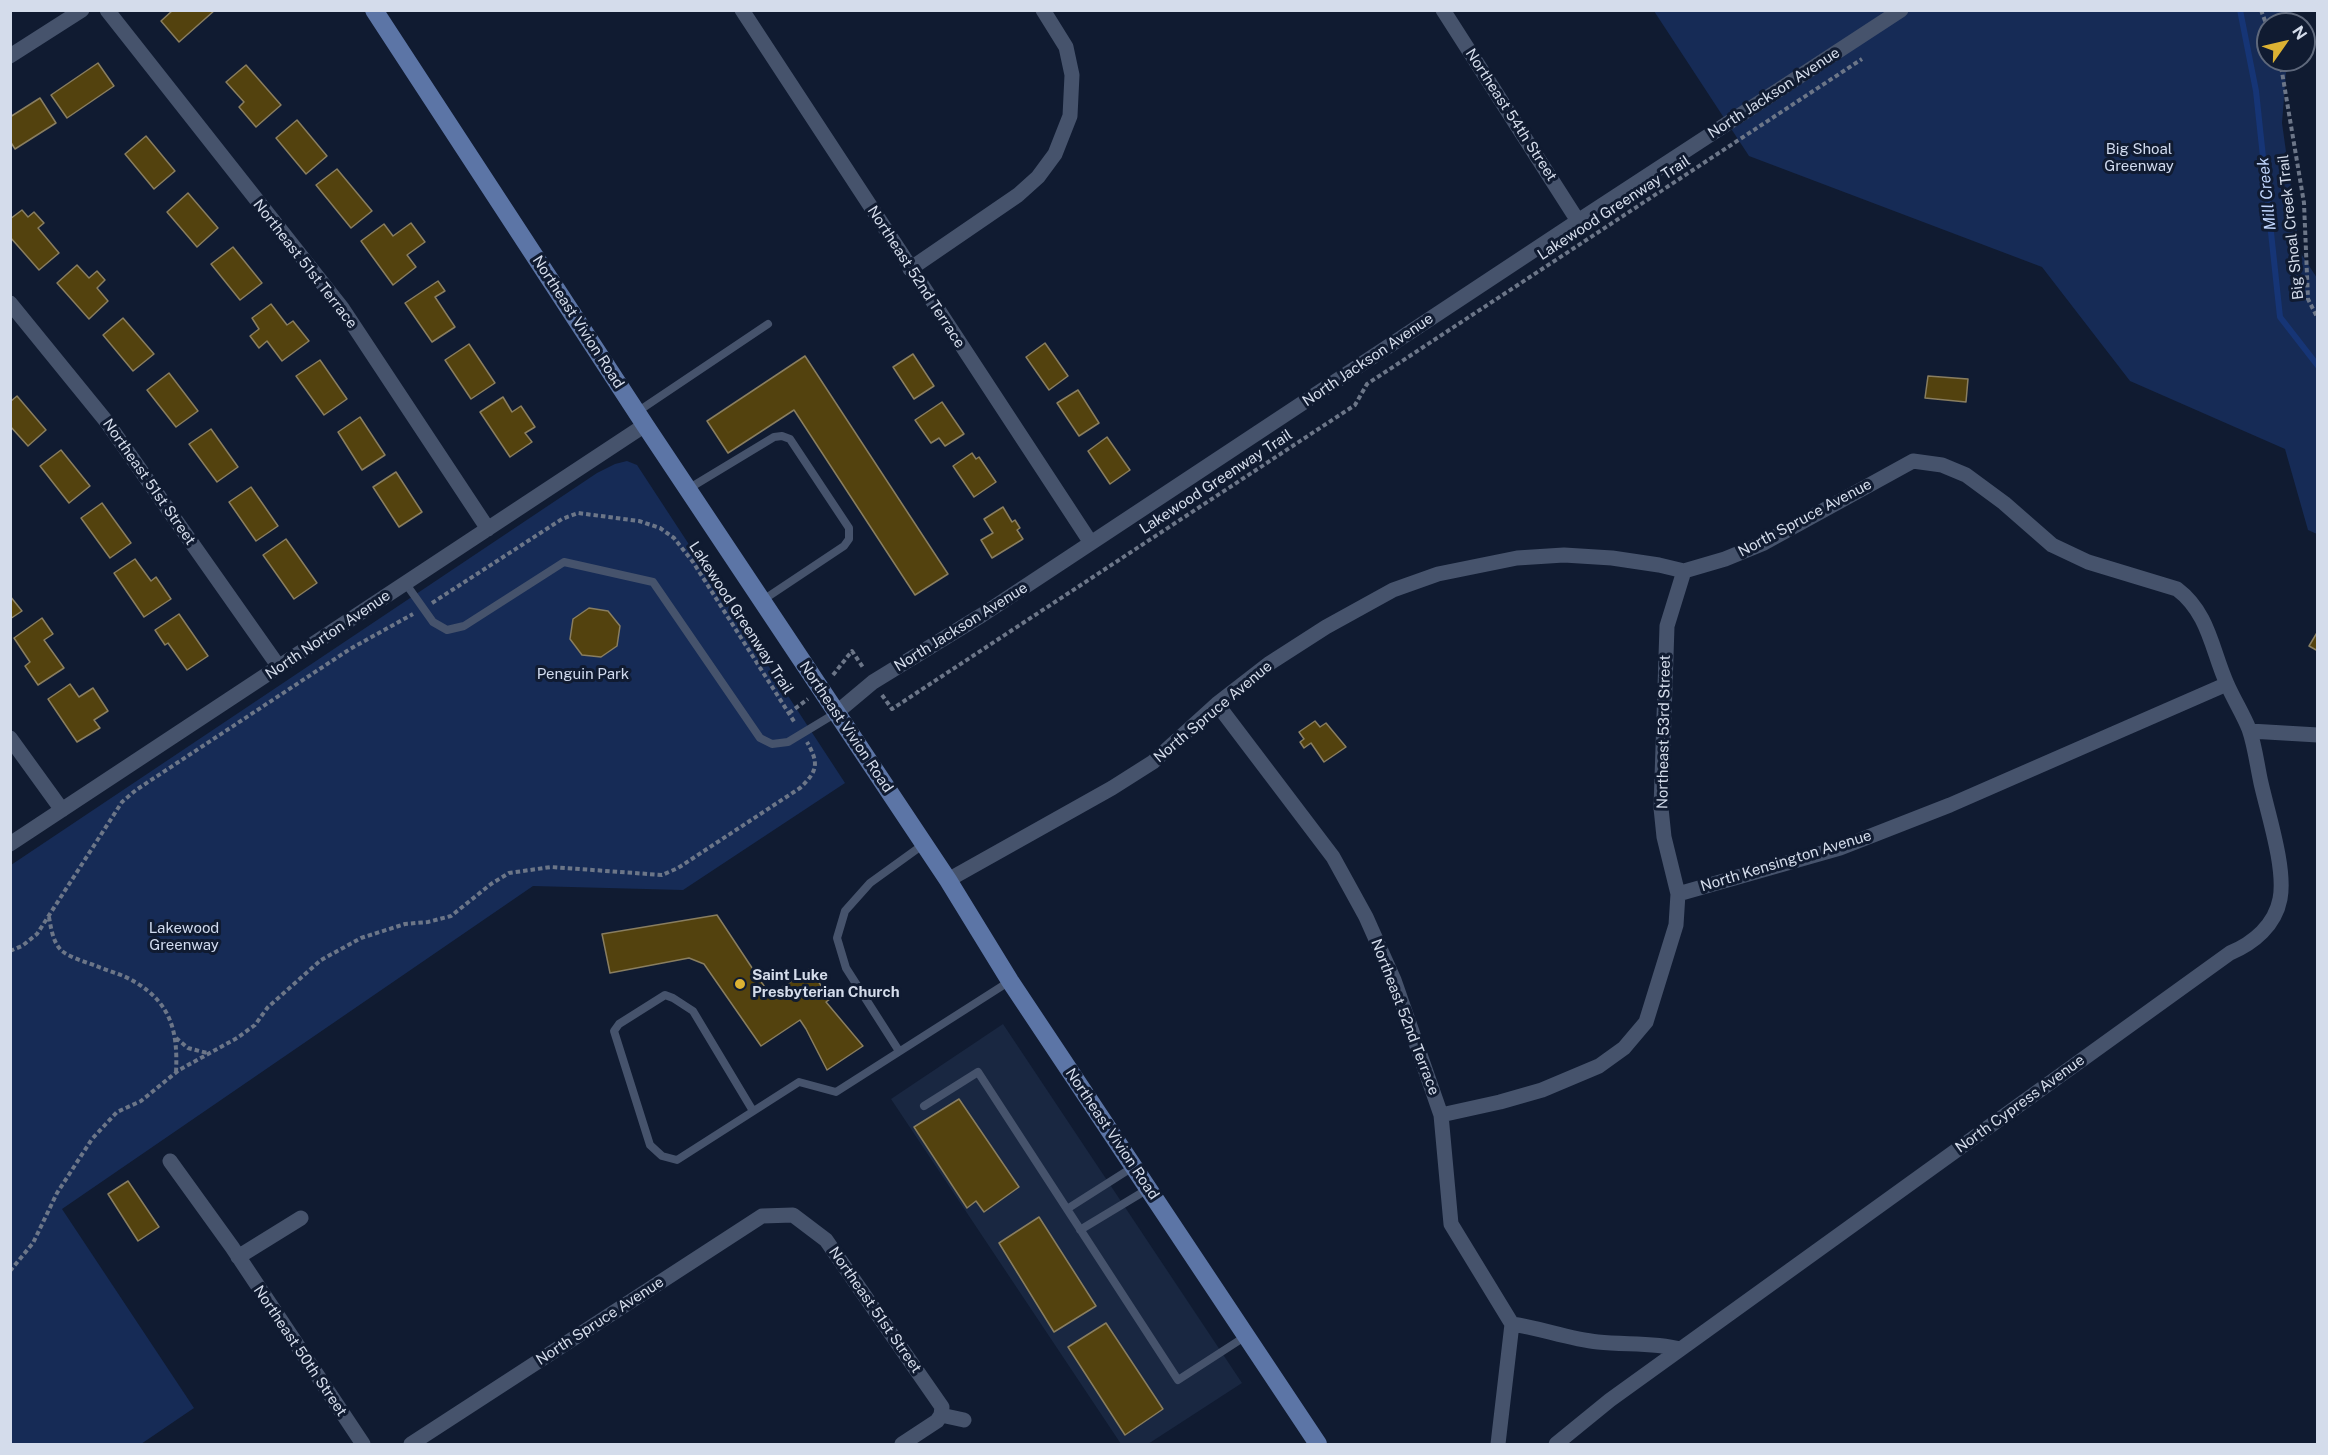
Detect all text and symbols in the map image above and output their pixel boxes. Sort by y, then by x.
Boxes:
north arrow [2256,12,2316,72]
text: N [2288,22,2311,43]
street label: North Jackson Avenue [1705,44,1843,142]
street label: Northeast 54th Street [1461,45,1561,185]
park label: Big Shoal Greenway [2104,140,2174,175]
street label: Lakewood Greenway Trail [1534,152,1694,264]
street label: Big Shoal Creek Trail [2274,153,2308,301]
water label: Mill Creek [2254,156,2280,232]
street label: Northeast 51st Terrace [249,196,361,332]
street label: Northeast 52nd Terrace [863,203,969,351]
street label: Northeast Vivion Road [528,252,628,392]
street label: North Jackson Avenue [1299,310,1437,410]
street label: Northeast 51st Street [99,415,199,549]
street label: Lakewood Greenway Trail [1136,426,1296,538]
street label: North Spruce Avenue [1735,475,1875,561]
street label: Lakewood Greenway Trail [685,538,797,698]
street label: North Jackson Avenue [891,579,1031,675]
street label: North Norton Avenue [262,587,394,683]
street label: Northeast 53rd Street [1654,655,1674,809]
street label: North Spruce Avenue [1150,657,1276,767]
street label: Northeast Vivion Road [795,658,897,796]
park label: Penguin Park [537,665,629,683]
street label: North Kensington Avenue [1698,826,1874,896]
park label: Lakewood Greenway [149,919,219,954]
street label: Northeast 52nd Terrace [1367,936,1443,1098]
place label: Saint Luke Presbyterian Church [752,966,900,1001]
marker: Saint Luke Presbyterian Church [733,977,747,991]
street label: North Cypress Avenue [1952,1051,2088,1157]
street label: Northeast Vivion Road [1061,1065,1163,1203]
street label: Northeast 51st Street [825,1243,925,1377]
street label: North Spruce Avenue [533,1273,667,1369]
street label: Northeast 50th Street [249,1282,351,1420]

